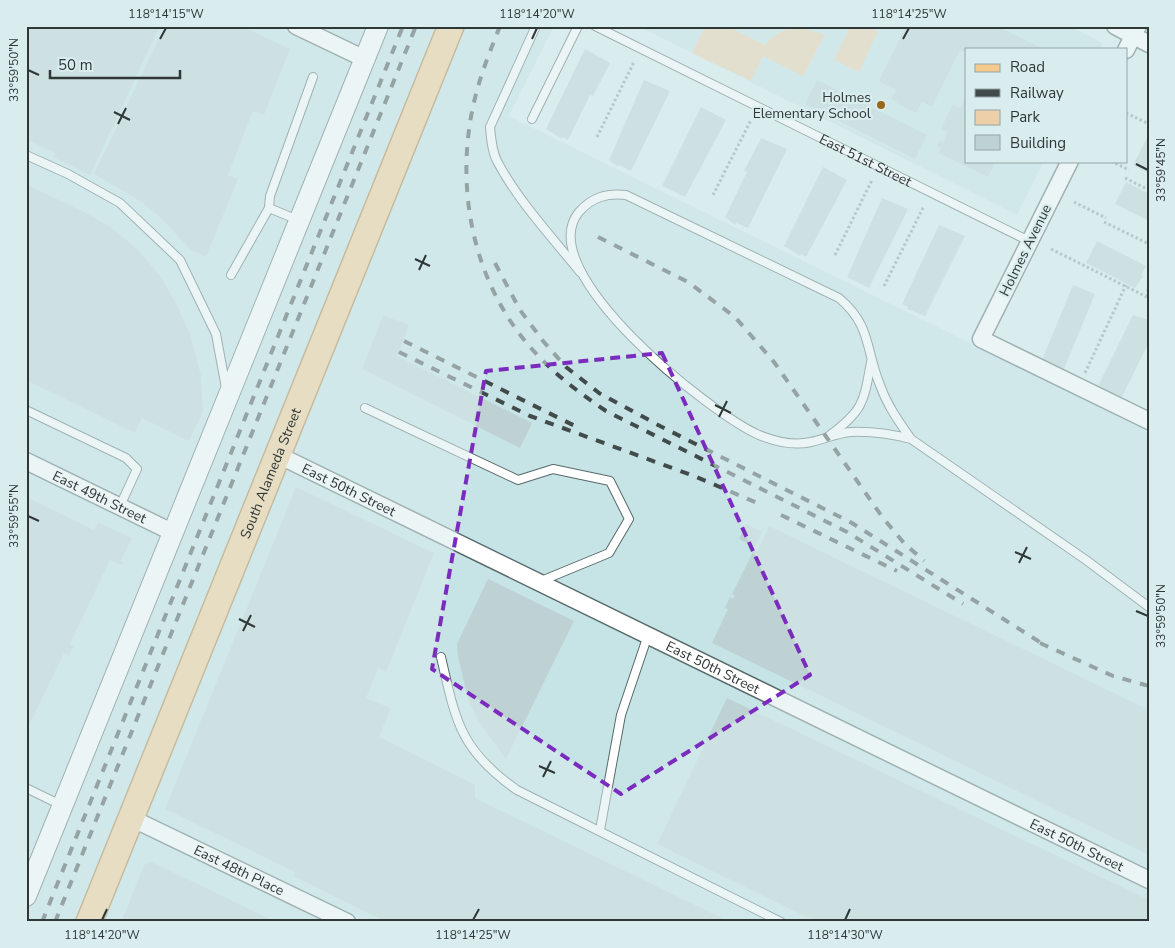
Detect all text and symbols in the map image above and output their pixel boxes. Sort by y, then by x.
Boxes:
text: 118°14'15"W [128,6,204,22]
text: 118°14'20"W [499,6,575,22]
text: 118°14'25"W [871,6,947,22]
text: 33°59'50"N [6,38,22,102]
scale bar [50,48,180,80]
legend [965,48,1128,162]
text: 50 m [58,55,93,75]
text: Road [1010,57,1045,77]
text: Railway [1010,83,1064,103]
place label: Holmes Elementary School [753,88,872,123]
marker: Holmes Elementary School [875,99,887,111]
text: Park [1010,107,1040,127]
street label: East 51st Street [816,130,915,191]
text: Building [1010,133,1066,153]
text: 33°59'45"N [1153,138,1169,202]
street label: Holmes Avenue [995,201,1056,299]
street label: South Alameda Street [236,405,306,542]
street label: East 50th Street [299,459,399,521]
street label: East 49th Street [49,466,150,528]
text: 33°59'55"N [6,484,22,548]
text: 33°59'50"N [1153,584,1169,648]
street label: East 50th Street [663,637,763,699]
street label: East 50th Street [1027,814,1127,876]
street label: East 48th Place [191,841,287,900]
text: 118°14'20"W [64,927,140,943]
text: 118°14'25"W [435,927,511,943]
text: 118°14'30"W [807,927,883,943]

